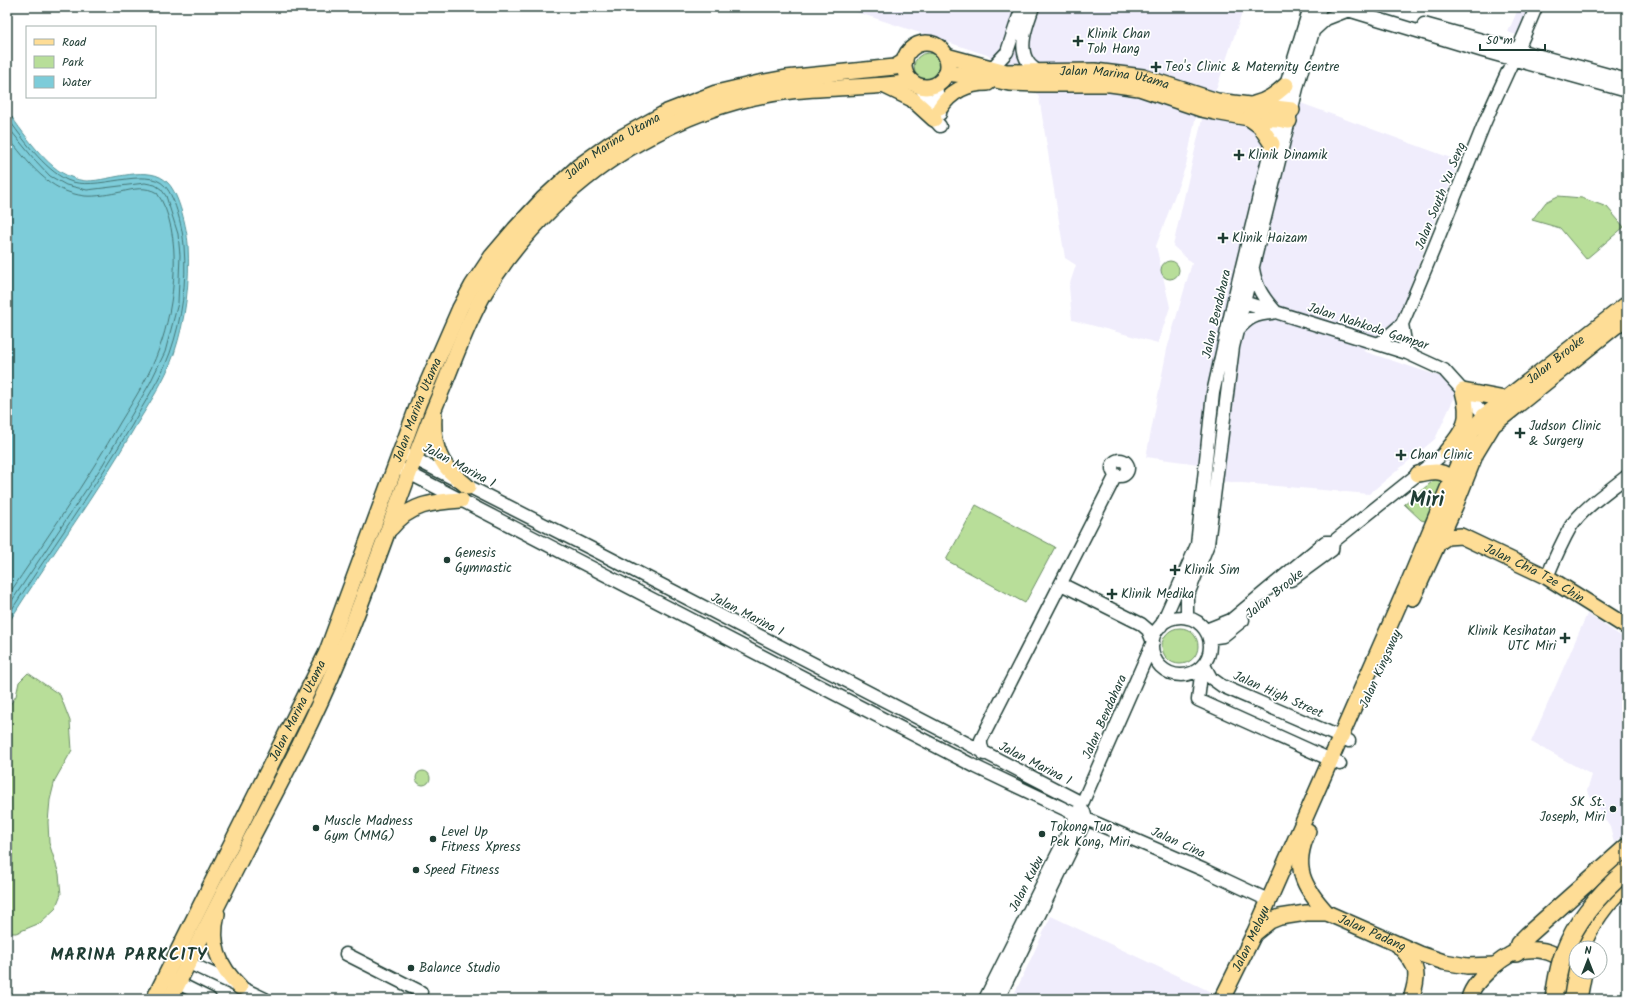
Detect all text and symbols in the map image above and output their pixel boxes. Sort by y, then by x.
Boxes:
place label: Klinik Chan Toh Hang [1087,24,1150,60]
legend [26,26,156,98]
scale bar [1480,26,1545,52]
text: 50 m [1486,31,1513,50]
text: Road [62,33,87,52]
marker: Klinik Chan Toh Hang [1072,35,1084,47]
text: Park [62,53,84,72]
place label: Teo's Clinic & Maternity Centre [1165,57,1340,78]
street label: Jalan Marina Utama [1059,60,1172,95]
marker: Teo's Clinic & Maternity Centre [1150,61,1162,73]
text: Water [62,73,92,92]
street label: Jalan Marina Utama [560,107,664,185]
street label: Jalan South Yu Seng [1410,139,1472,253]
place label: Klinik Dinamik [1248,145,1328,166]
marker: Klinik Dinamik [1233,149,1245,161]
place label: Klinik Haizam [1232,228,1307,249]
marker: Klinik Haizam [1217,232,1229,244]
street label: Jalan Bendahara [1197,267,1237,361]
street label: Jalan Nahkoda Gampar [1305,298,1432,357]
street label: Jalan Brooke [1522,330,1590,390]
street label: Jalan Marina Utama [387,354,448,465]
place label: Judson Clinic & Surgery [1529,416,1601,452]
marker: Judson Clinic & Surgery [1514,427,1526,439]
street label: Jalan Marina 1 [419,438,499,494]
place label: Chan Clinic [1410,445,1473,466]
marker: Chan Clinic [1395,449,1407,461]
district label: Miri [1410,484,1445,517]
street label: Jalan Chia Tze Chin [1480,538,1589,609]
place label: Genesis Gymnastic [455,543,512,579]
marker: Genesis Gymnastic [442,555,452,565]
place label: Klinik Sim [1184,560,1240,581]
marker: Klinik Sim [1169,564,1181,576]
street label: Jalan Brooke [1241,564,1309,624]
place label: Klinik Medika [1121,584,1194,605]
street label: Jalan Marina 1 [707,588,787,642]
marker: Klinik Medika [1106,588,1118,600]
place label: Klinik Kesihatan UTC Miri [1467,621,1557,657]
street label: Jalan Kingsway [1354,626,1408,712]
marker: Klinik Kesihatan UTC Miri [1559,632,1571,644]
street label: Jalan Marina Utama [263,656,332,765]
street label: Jalan High Street [1230,666,1327,725]
street label: Jalan Bendahara [1077,671,1133,763]
street label: Jalan Marina 1 [995,737,1075,791]
place label: SK St. Joseph, Miri [1540,792,1606,828]
marker: SK St. Joseph, Miri [1608,804,1618,814]
place label: Muscle Madness Gym (MMG) [324,811,413,847]
place label: Tokong Tua Pek Kong, Miri [1050,817,1131,853]
place label: Level Up Fitness Xpress [441,822,521,858]
street label: Jalan Cina [1147,822,1209,864]
marker: Muscle Madness Gym (MMG) [311,823,321,833]
marker: Tokong Tua Pek Kong, Miri [1037,829,1047,839]
marker: Level Up Fitness Xpress [428,834,438,844]
street label: Jalan Kubu [1004,852,1050,916]
place label: Speed Fitness [424,860,500,881]
marker: Speed Fitness [411,865,421,875]
street label: Jalan Melayu [1226,901,1276,976]
street label: Jalan Padang [1335,909,1410,957]
north arrow [1568,940,1608,980]
district label: MARINA PARKCITY [50,942,208,969]
text: N [1585,942,1592,960]
place label: Balance Studio [419,958,500,979]
marker: Balance Studio [406,963,416,973]

